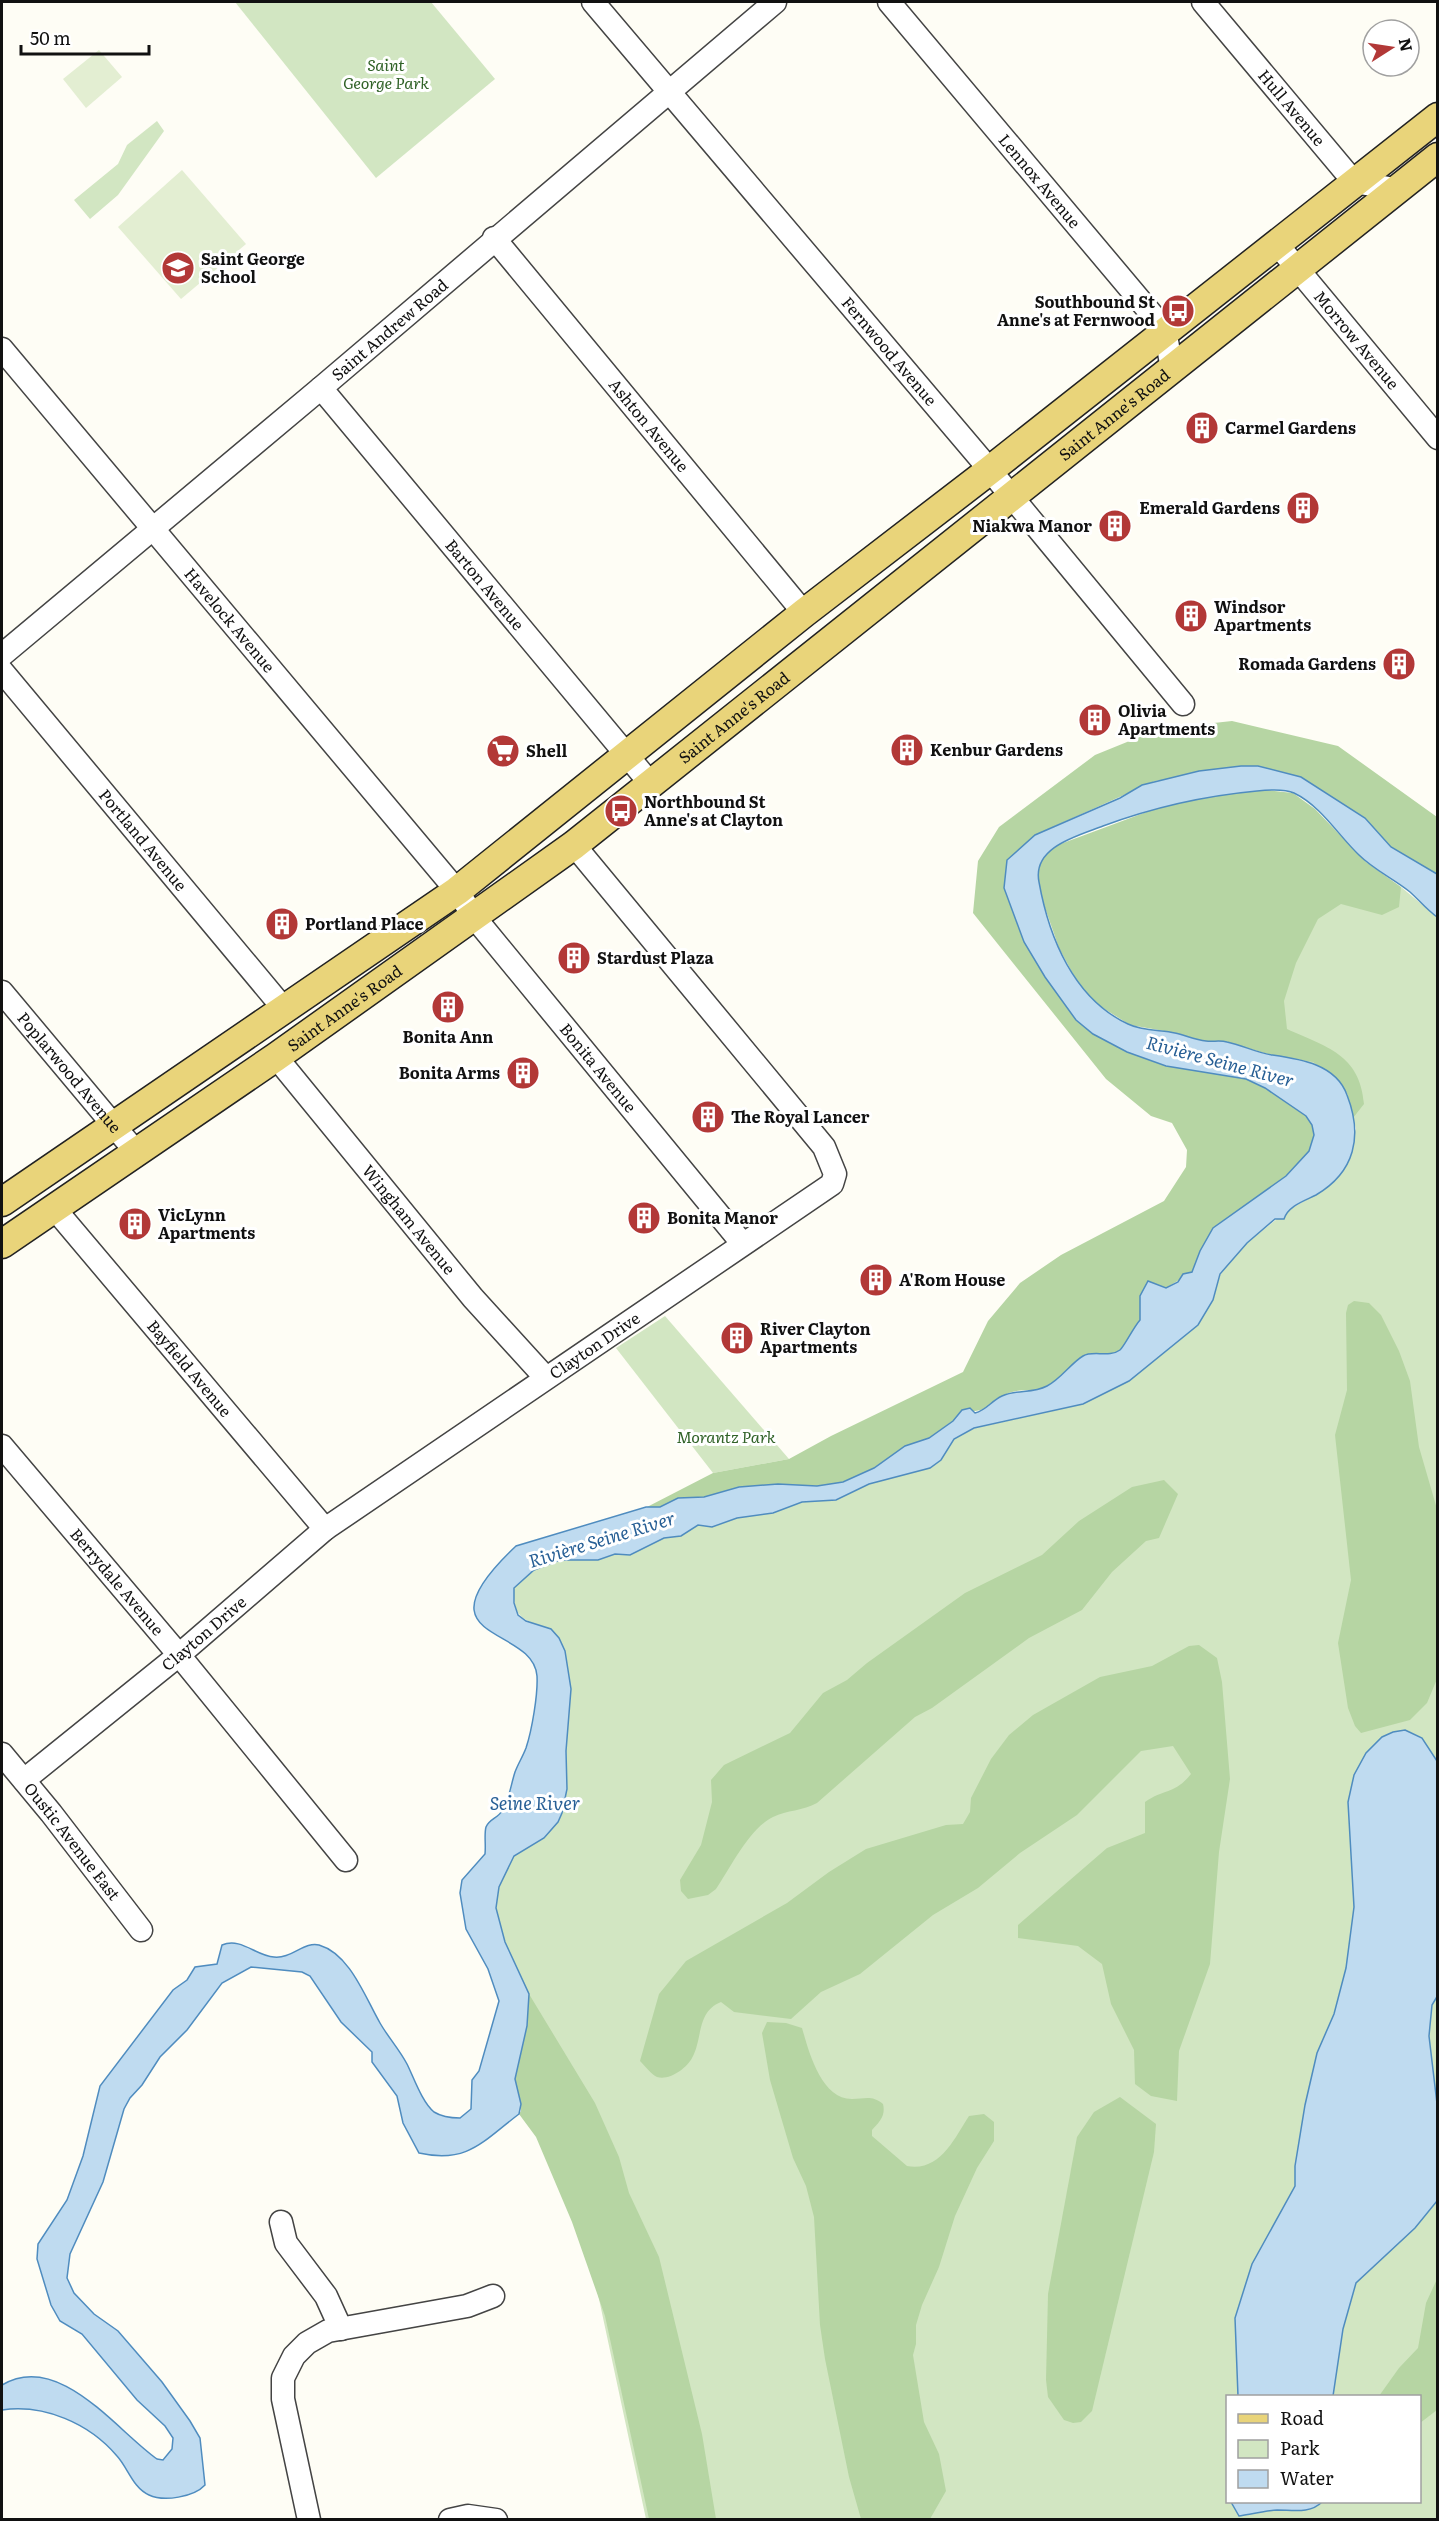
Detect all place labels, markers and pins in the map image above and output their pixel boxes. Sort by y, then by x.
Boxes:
place label: Saint George School [201,246,305,288]
school or university icon: Saint George School [160,250,196,286]
place label: Southbound St Anne's at Fernwood [997,289,1155,331]
bus stop icon: Southbound St Anne's at Fernwood [1160,293,1196,329]
building icon: Carmel Gardens [1184,410,1220,446]
place label: Carmel Gardens [1225,415,1356,439]
building icon: Emerald Gardens [1285,490,1321,526]
place label: Emerald Gardens [1139,495,1280,519]
building icon: Niakwa Manor [1097,508,1133,544]
place label: Niakwa Manor [972,513,1092,537]
place label: Windsor Apartments [1214,594,1311,636]
building icon: Windsor Apartments [1173,598,1209,634]
building icon: Romada Gardens [1381,646,1417,682]
place label: Romada Gardens [1238,651,1376,675]
place label: Olivia Apartments [1118,698,1215,740]
building icon: Olivia Apartments [1077,702,1113,738]
building icon: Kenbur Gardens [889,732,925,768]
supermarket icon: Shell [485,733,521,769]
place label: Kenbur Gardens [930,737,1063,761]
place label: Shell [526,738,568,762]
place label: Northbound St Anne's at Clayton [644,789,783,831]
bus stop icon: Northbound St Anne's at Clayton [603,793,639,829]
building icon: Portland Place [264,906,300,942]
place label: Portland Place [305,911,424,935]
building icon: Stardust Plaza [556,940,592,976]
place label: Stardust Plaza [597,945,714,969]
building icon: Bonita Ann [430,989,466,1025]
place label: Bonita Ann [403,1024,493,1048]
building icon: Bonita Arms [505,1055,541,1091]
place label: Bonita Arms [399,1060,500,1084]
building icon: The Royal Lancer [690,1099,726,1135]
place label: The Royal Lancer [731,1104,870,1128]
building icon: Bonita Manor [626,1200,662,1236]
place label: VicLynn Apartments [158,1202,255,1244]
place label: Bonita Manor [667,1205,778,1229]
building icon: VicLynn Apartments [117,1206,153,1242]
building icon: A'Rom House [858,1262,894,1298]
place label: A'Rom House [899,1267,1005,1291]
place label: River Clayton Apartments [760,1316,871,1358]
building icon: River Clayton Apartments [719,1320,755,1356]

